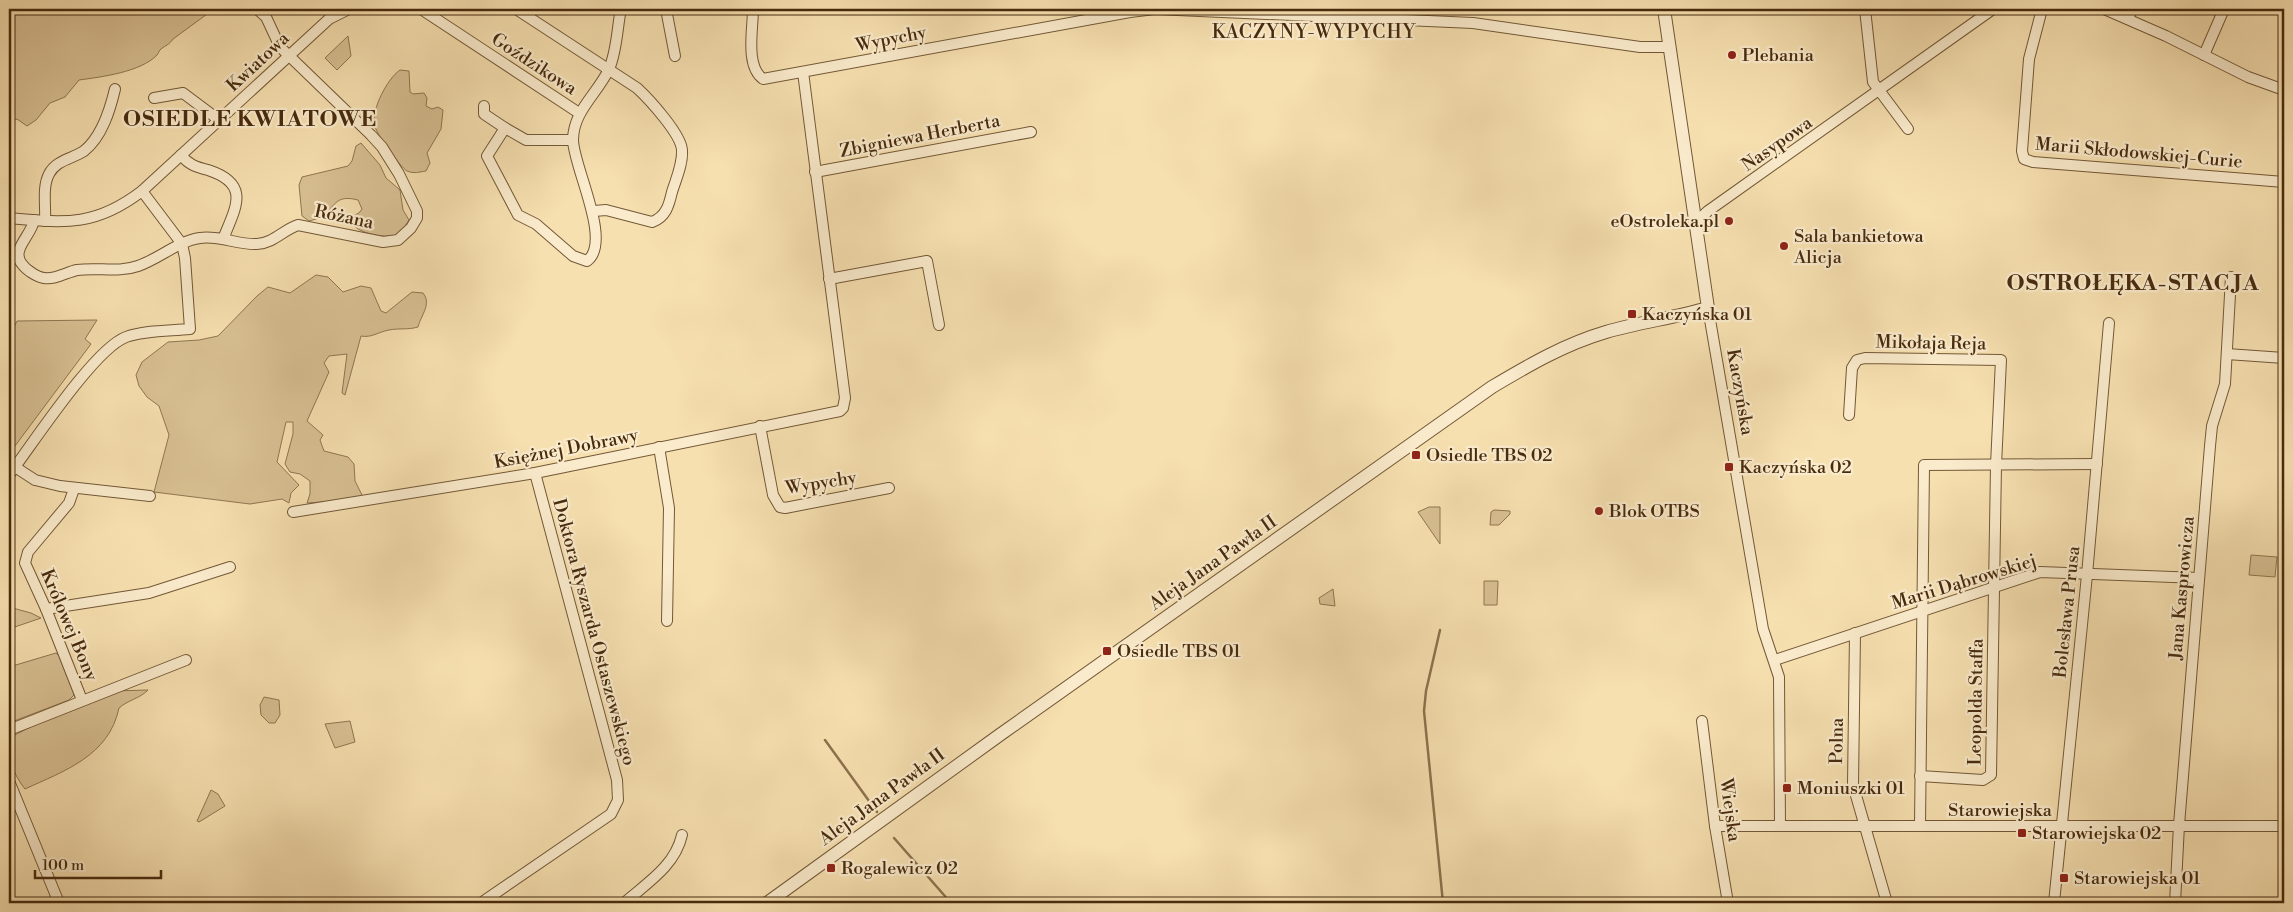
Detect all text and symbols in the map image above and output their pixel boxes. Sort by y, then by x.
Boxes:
district label: KACZYNY-WYPYCHY [1212,20,1417,44]
street label: Wypychy [853,21,928,57]
street label: Kwiatowa [222,26,295,97]
street label: Goździkowa [487,28,582,101]
place label: Plebania [1742,44,1815,67]
marker: Plebania [1726,49,1738,61]
district label: OSIEDLE KWIATOWE [123,106,377,133]
street label: Zbigniewa Herberta [838,109,1003,163]
street label: Nasypowa [1737,111,1818,177]
street label: Marii Skłodowskiej-Curie [2034,132,2244,174]
street label: Różana [312,200,377,235]
place label: eOstroleka.pl [1610,210,1720,233]
marker: eOstroleka.pl [1723,215,1735,227]
place label: Sala bankietowa Alicja [1793,225,1925,269]
marker: Sala bankietowa Alicja [1778,240,1790,252]
district label: OSTROŁĘKA-STACJA [2007,270,2260,297]
place label: Kaczyńska 01 [1642,303,1752,326]
marker: Kaczyńska 01 [1626,308,1638,320]
street label: Mikołaja Reja [1875,331,1987,355]
street label: Kaczyńska [1721,347,1759,438]
street label: Księżnej Dobrawy [492,424,640,474]
place label: Osiedle TBS 02 [1426,444,1553,467]
marker: Osiedle TBS 02 [1410,449,1422,461]
place label: Kaczyńska 02 [1739,456,1852,479]
marker: Kaczyńska 02 [1723,461,1735,473]
street label: Wypychy [783,466,858,500]
street label: Doktora Ryszarda Ostaszewskiego [547,496,641,768]
place label: Blok OTBS [1608,500,1700,523]
marker: Blok OTBS [1593,505,1605,517]
street label: Aleja Jana Pawła II [1144,510,1281,616]
street label: Jana Kasprowicza [2164,514,2200,662]
street label: Bolesława Prusa [2049,544,2085,680]
street label: Marii Dąbrowskiej [1889,549,2039,615]
street label: Królowej Bony [35,566,103,685]
street label: Leopolda Staffa [1963,638,1989,766]
place label: Osiedle TBS 01 [1117,640,1241,663]
marker: Osiedle TBS 01 [1101,645,1113,657]
street label: Polna [1825,717,1849,764]
street label: Aleja Jana Pawła II [814,743,950,851]
street label: Wiejska [1714,776,1746,844]
place label: Moniuszki 01 [1797,777,1905,800]
marker: Moniuszki 01 [1781,782,1793,794]
street label: Starowiejska [1948,799,2053,822]
place label: Starowiejska 02 [2032,822,2161,845]
marker: Starowiejska 02 [2016,827,2028,839]
scale bar [35,847,161,879]
text: 100 m [42,856,84,875]
place label: Rogalewicz 02 [841,857,958,880]
marker: Rogalewicz 02 [825,862,837,874]
place label: Starowiejska 01 [2074,867,2201,890]
marker: Starowiejska 01 [2058,872,2070,884]

